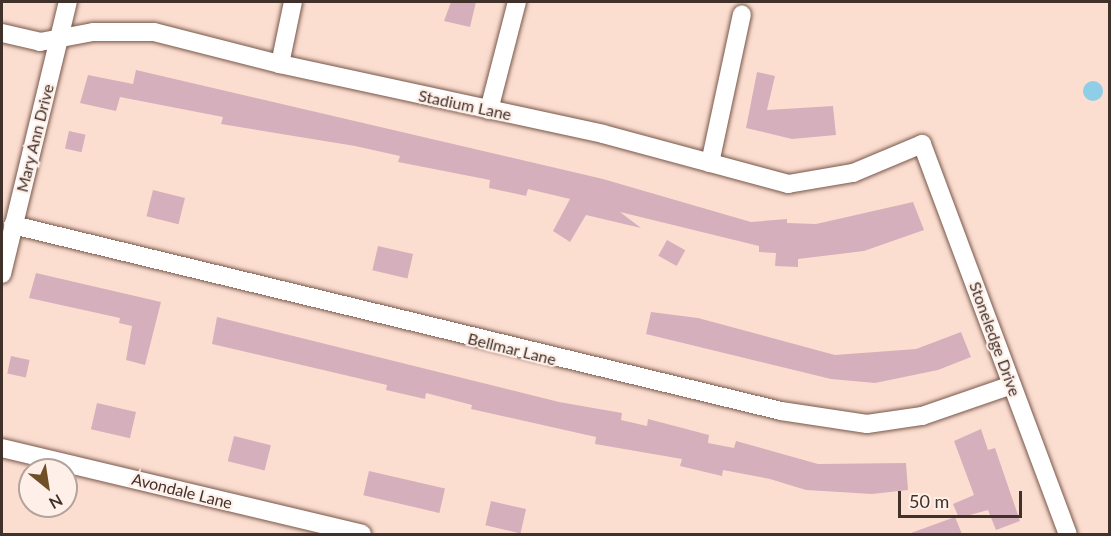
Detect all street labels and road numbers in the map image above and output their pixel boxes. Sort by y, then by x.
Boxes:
street label: Mary Ann Drive [12,82,58,194]
street label: Stadium Lane [417,86,513,124]
street label: Stoneledge Drive [965,279,1025,399]
street label: Bellmar Lane [466,329,558,369]
street label: Avondale Lane [130,469,234,513]

